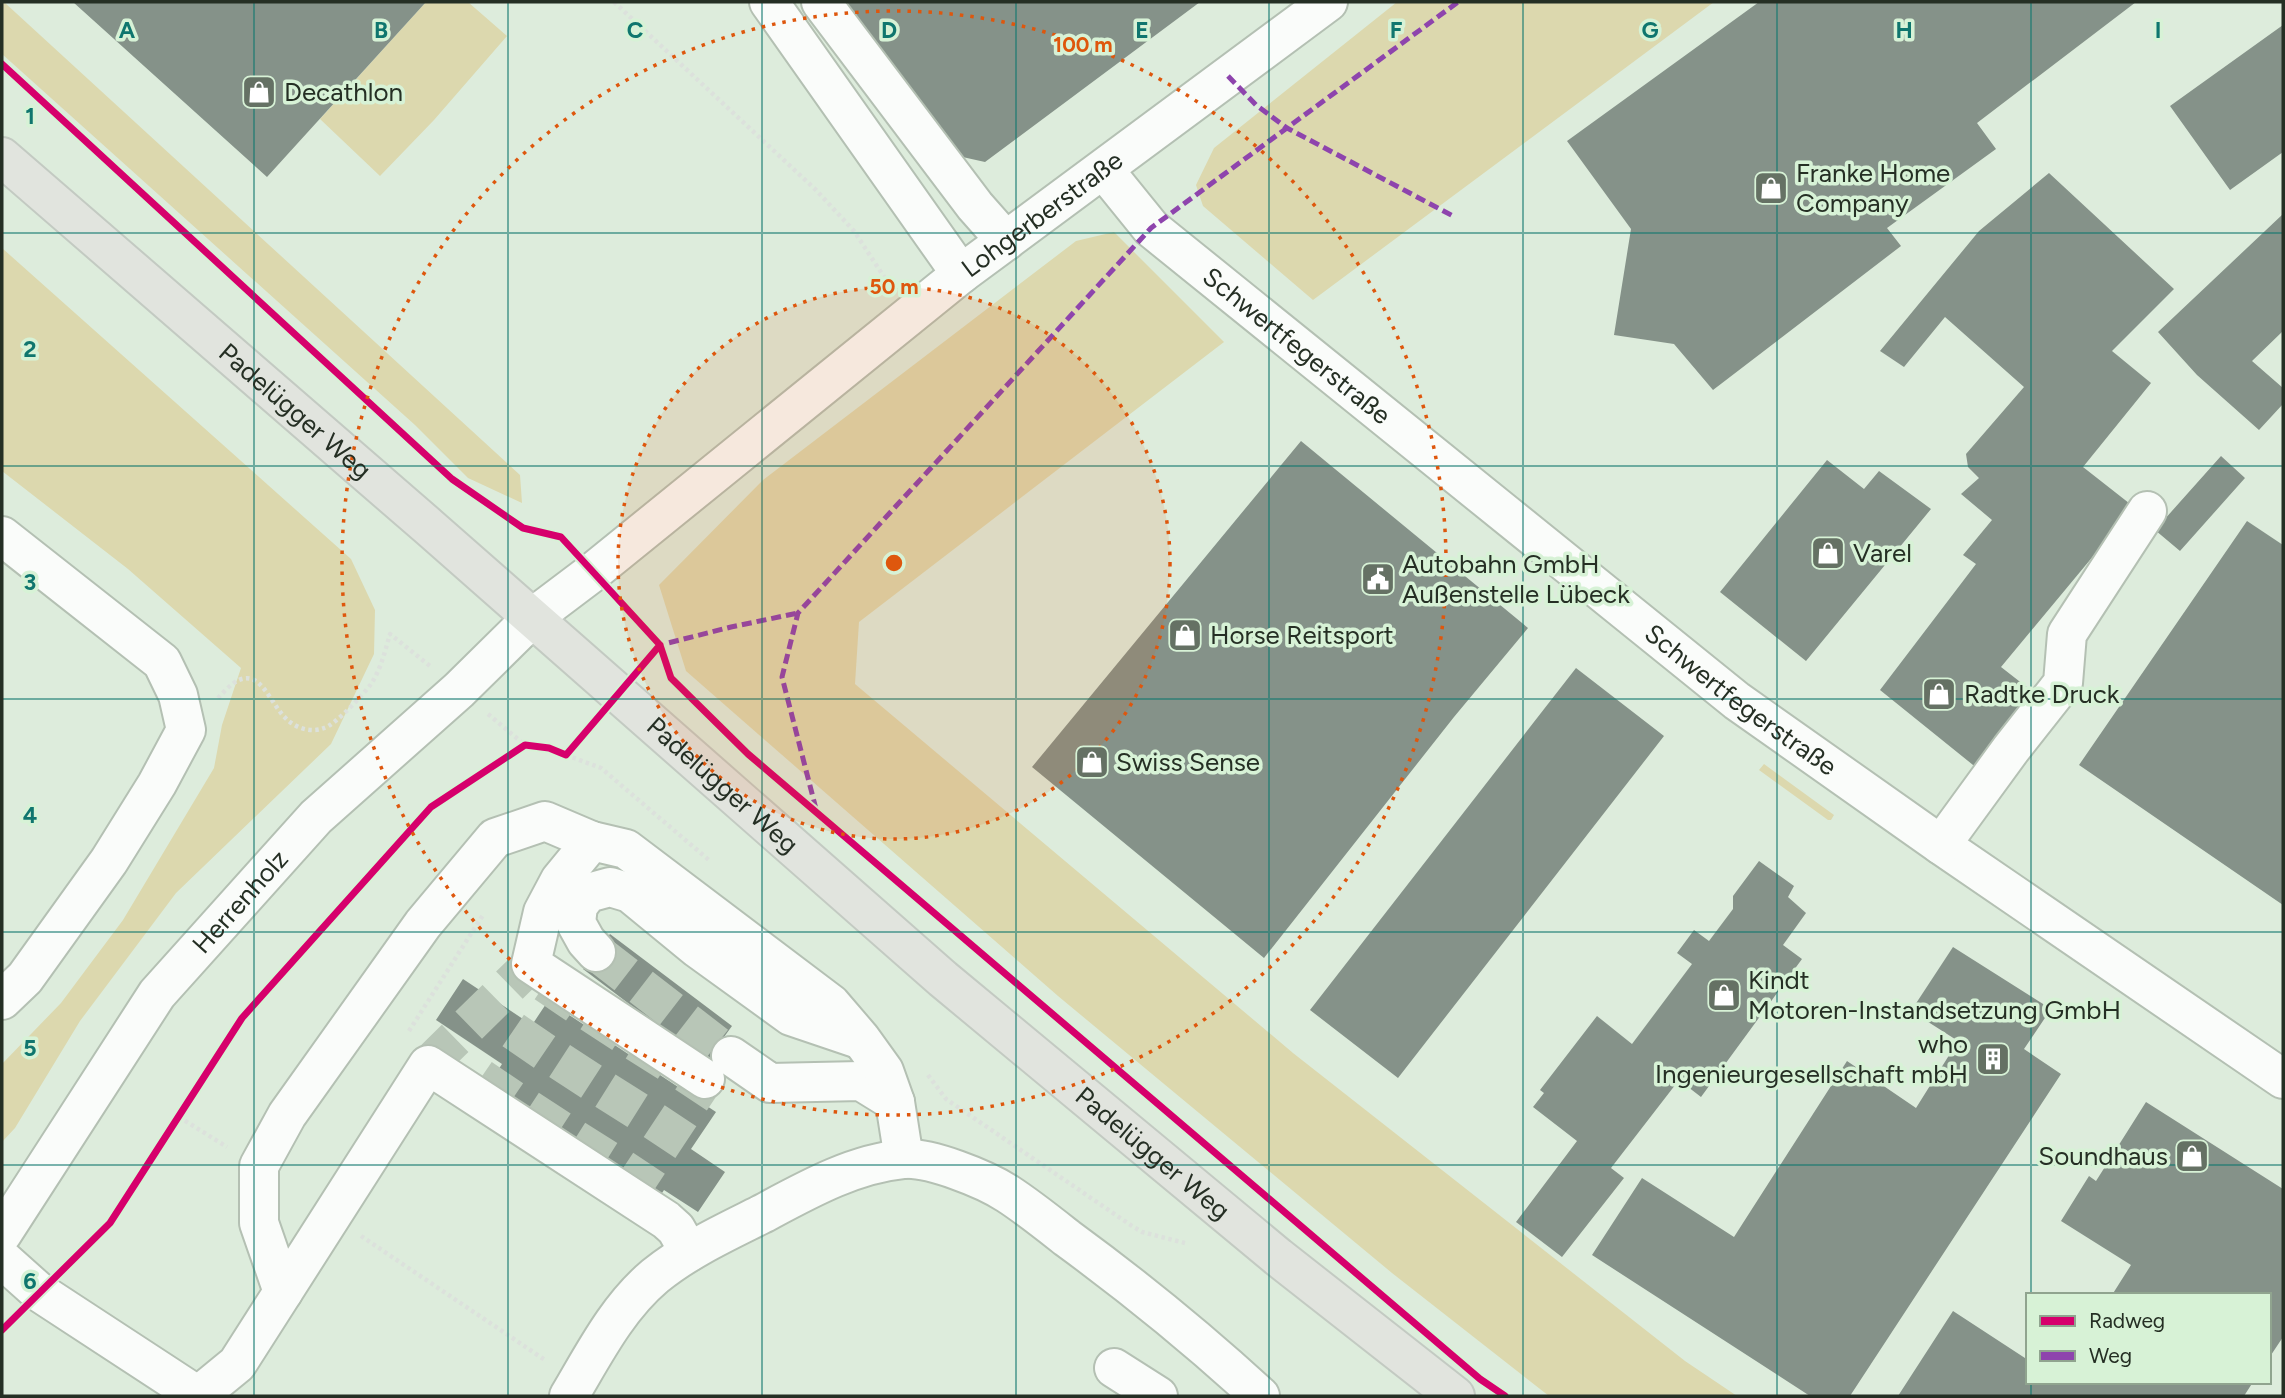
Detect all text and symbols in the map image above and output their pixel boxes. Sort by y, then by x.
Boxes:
text: A [119,16,136,44]
text: B [374,16,388,44]
text: C [627,16,644,44]
text: D [881,16,897,44]
text: E [1135,16,1149,44]
text: F [1390,16,1403,44]
text: G [1641,16,1659,44]
text: H [1895,16,1913,44]
text: I [2155,16,2161,44]
text: 100 m [1053,32,1113,57]
shop icon: Decathlon [240,73,278,111]
place label: Decathlon [284,76,403,108]
text: 1 [25,102,35,130]
street label: Lohgerberstraße [955,144,1129,284]
place label: Franke Home Company [1796,157,1950,219]
shop icon: Franke Home Company [1752,169,1790,207]
street label: Schwertfegerstraße [1196,260,1397,431]
text: 50 m [869,274,919,299]
text: 2 [23,335,37,363]
street label: Padelügger Weg [213,336,378,486]
shop icon: Varel [1809,534,1847,572]
place label: Varel [1853,537,1912,569]
place label: Autobahn GmbH Außenstelle Lübeck [1402,548,1630,610]
centre of rings [882,551,906,575]
public building icon: Autobahn GmbH Außenstelle Lübeck [1359,560,1397,598]
text: 3 [24,568,36,596]
shop icon: Horse Reitsport [1166,616,1204,654]
street label: Schwertfegerstraße [1638,617,1843,782]
place label: Horse Reitsport [1210,619,1394,651]
shop icon: Radtke Druck [1920,675,1958,713]
place label: Radtke Druck [1964,678,2120,710]
street label: Padelügger Weg [640,710,805,860]
shop icon: Swiss Sense [1073,743,1111,781]
place label: Swiss Sense [1116,746,1260,778]
text: 4 [23,801,37,829]
street label: Herrenholz [185,843,295,960]
place label: Kindt Motoren-Instandsetzung GmbH [1748,964,2121,1026]
shop icon: Kindt Motoren-Instandsetzung GmbH [1705,976,1743,1014]
place label: who Ingenieurgesellschaft mbH [1655,1028,1968,1090]
text: 5 [23,1034,37,1062]
building icon: who Ingenieurgesellschaft mbH [1974,1040,2012,1078]
street label: Padelügger Weg [1069,1080,1236,1226]
shop icon: Soundhaus [2173,1137,2211,1175]
place label: Soundhaus [2038,1140,2168,1172]
text: 6 [23,1267,37,1295]
legend [2026,1293,2271,1384]
text: Radweg [2089,1308,2165,1333]
text: Weg [2089,1343,2132,1368]

